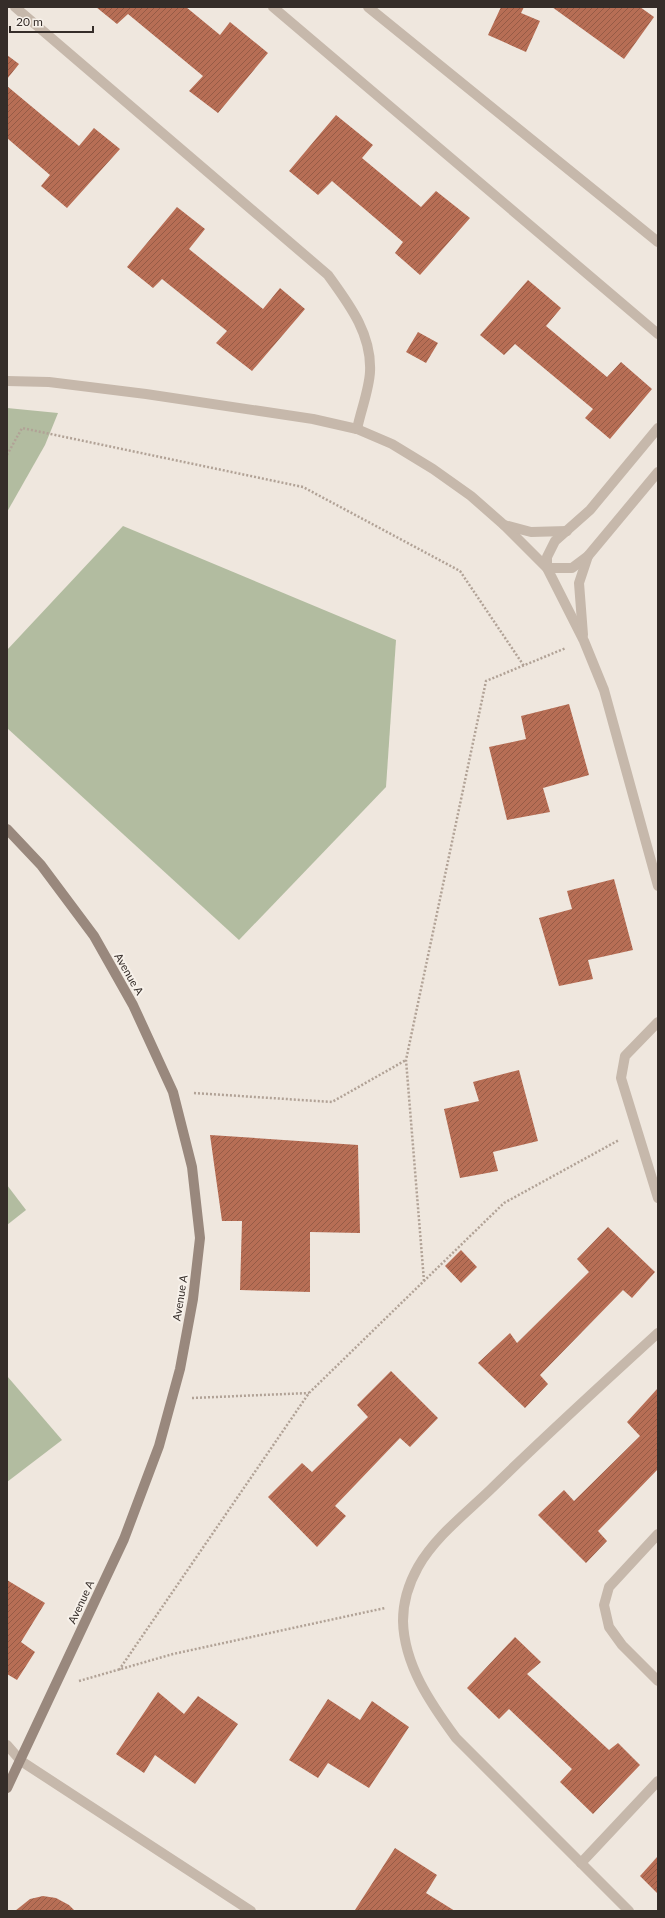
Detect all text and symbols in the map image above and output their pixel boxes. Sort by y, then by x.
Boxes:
scale bar [10,8,93,34]
text: 20 m [16,14,43,29]
street label: Avenue A [112,950,147,998]
street label: Avenue A [169,1273,190,1322]
street label: Avenue A [65,1578,96,1626]

